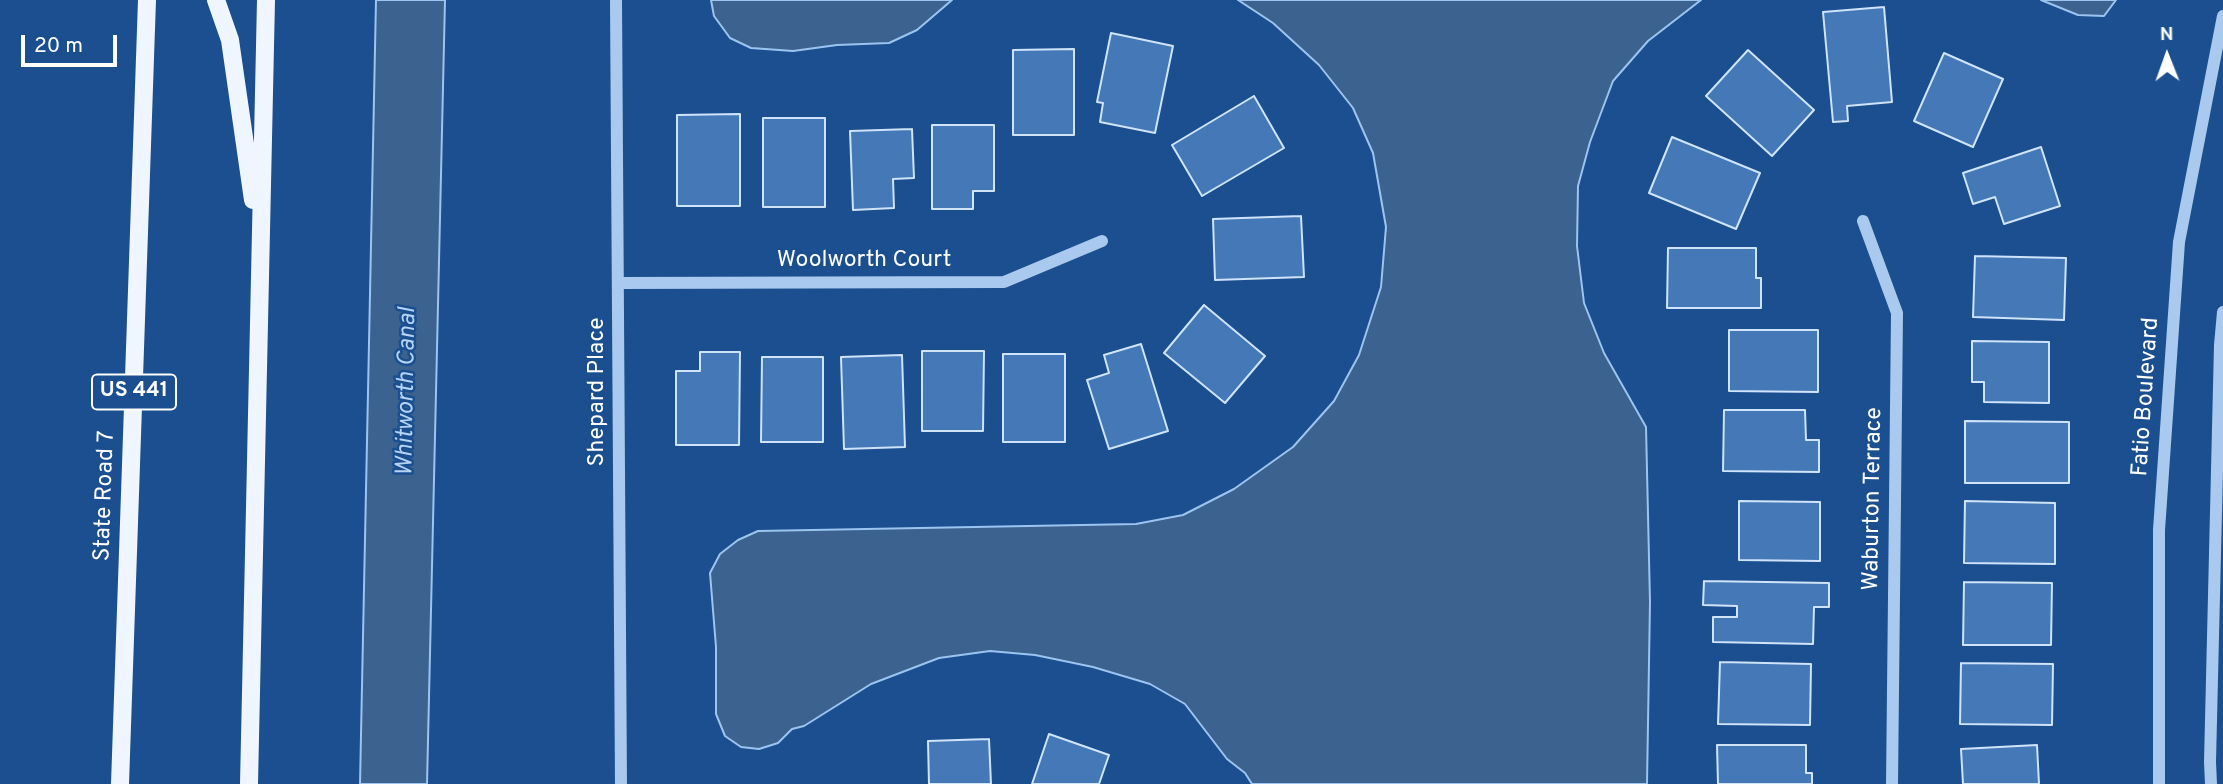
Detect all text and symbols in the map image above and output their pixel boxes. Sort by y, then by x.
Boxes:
scale bar [24,21,121,65]
north arrow [2132,21,2202,91]
text: N [2160,23,2174,47]
text: 20 m [34,33,83,60]
street label: Woolworth Court [777,247,951,275]
water label: Whitworth Canal [392,307,424,477]
street label: Shepard Place [584,317,612,467]
street label: Fatio Boulevard [2128,317,2166,477]
road number: US 441 [92,374,176,410]
street label: Waburton Terrace [1859,407,1889,591]
street label: State Road 7 [90,430,122,562]

